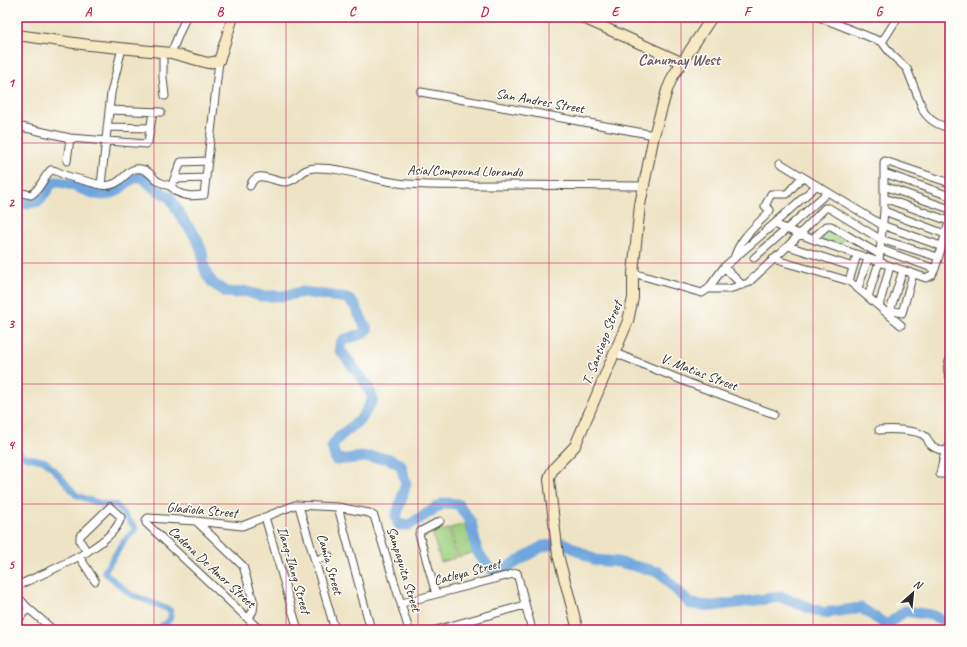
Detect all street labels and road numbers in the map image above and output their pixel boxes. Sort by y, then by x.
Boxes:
street label: San Andres Street [495,85,587,117]
street label: Asia/Compound Llorando [407,161,524,181]
street label: T. Santiago Street [578,296,627,387]
street label: V. Matias Street [658,350,741,395]
street label: Gladiola Street [166,498,240,522]
street label: Cadena De Amor Street [165,522,260,613]
street label: Sampaguita Street [383,524,425,615]
street label: Ilang-Ilang Street [273,525,315,618]
street label: Camia Street [313,532,347,598]
street label: Catleya Street [432,554,505,589]

